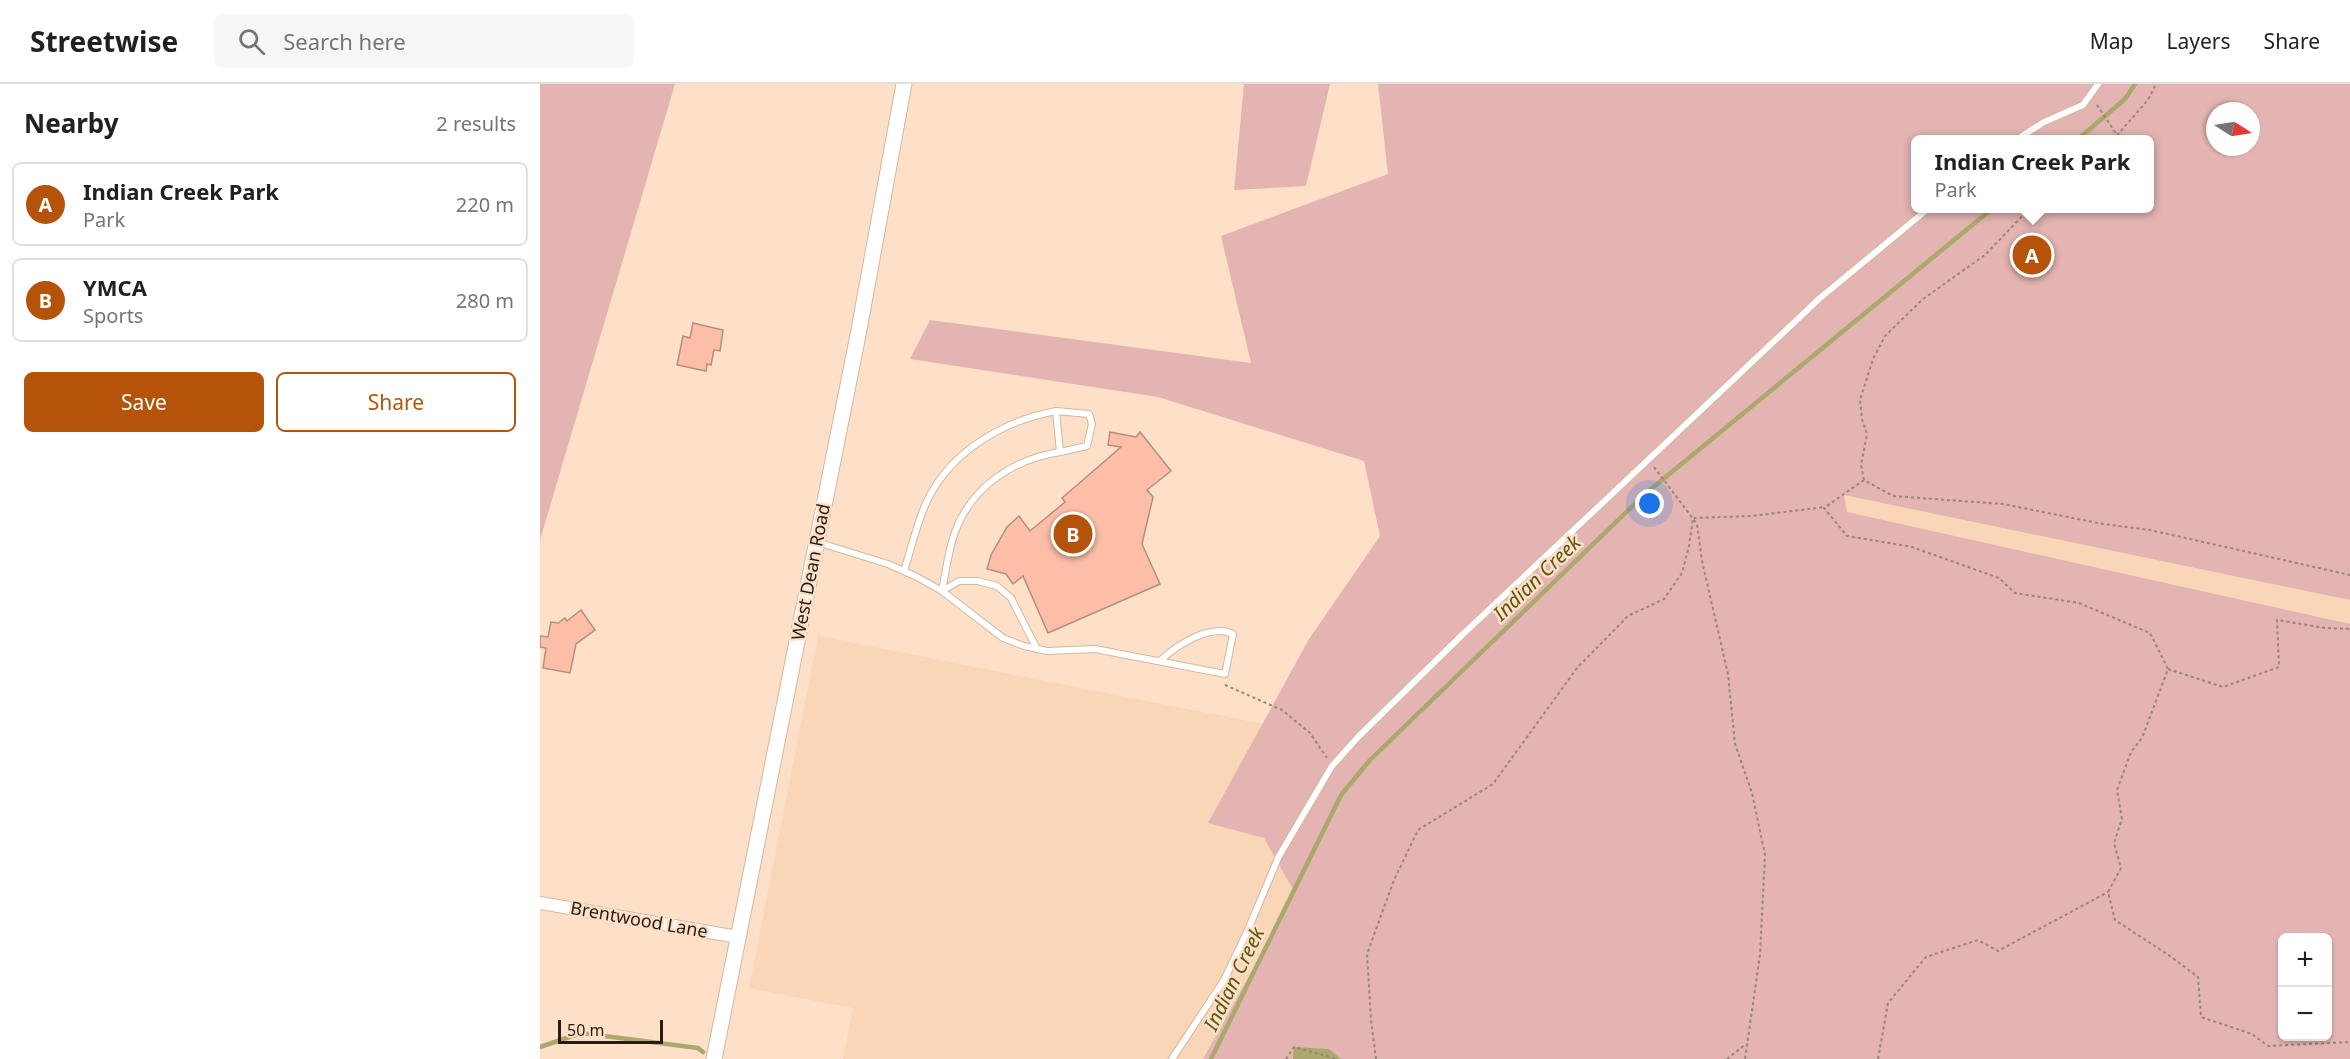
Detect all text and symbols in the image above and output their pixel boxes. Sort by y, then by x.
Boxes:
search box [214,14,634,68]
text: Streetwise [30,22,178,60]
icon: search [235,25,268,58]
text: Search here [283,26,406,56]
text: Map [2090,27,2134,55]
text: Layers [2167,27,2231,55]
text: Share [2264,27,2320,55]
north arrow [2206,102,2260,156]
text: Nearby [24,105,119,141]
text: 2 results [436,110,516,137]
popup [1911,135,2154,213]
text: Indian Creek Park [1935,146,2131,176]
text: Indian Creek Park [83,176,279,206]
text: Park [1935,176,1977,203]
text: A [39,191,52,218]
text: 220 m [456,191,514,218]
text: Park [83,206,125,233]
pin: A [2012,232,2052,278]
text: YMCA [83,272,147,302]
text: B [39,287,52,314]
text: 280 m [456,287,514,314]
text: Sports [83,302,143,329]
button: Save [24,372,264,432]
button: Share [276,372,516,432]
your location [1635,489,1664,518]
street label: West Dean Road [785,501,835,642]
pin: B [1054,512,1092,556]
water label: Indian Creek [1486,528,1587,627]
street label: Brentwood Lane [569,895,710,943]
water label: Indian Creek [1196,922,1271,1036]
map controls [2278,933,2332,1041]
button: + [2278,933,2332,987]
button: − [2278,987,2332,1041]
scale bar [558,1017,663,1044]
text: 50 m [567,1019,604,1041]

